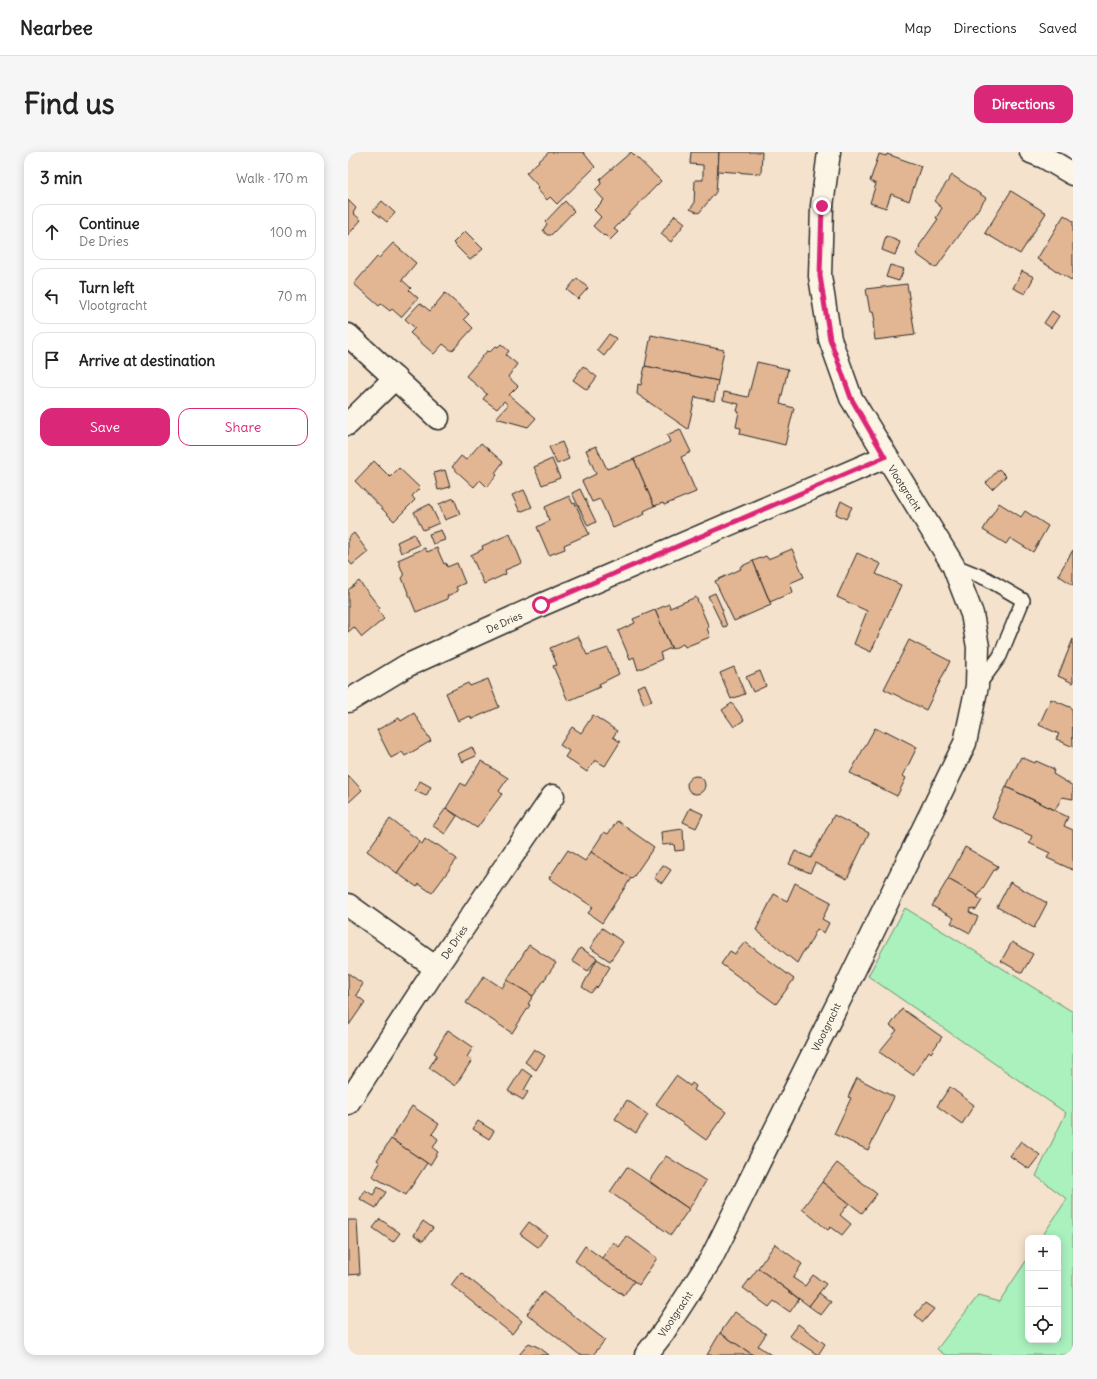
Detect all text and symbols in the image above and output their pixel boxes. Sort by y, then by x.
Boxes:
text: Nearbee [20,16,93,40]
text: Map [904,19,931,37]
text: Directions [953,19,1017,37]
text: Saved [1039,19,1077,37]
button: Directions [974,85,1073,123]
text: Find us [24,86,115,122]
text: 3 min [40,167,82,189]
text: Walk · 170 m [236,170,308,187]
route end [813,197,831,215]
text: Continue [79,214,140,233]
icon: ahead [41,221,63,243]
text: 100 m [270,224,307,241]
text: De Dries [79,233,129,250]
text: Turn left [79,278,134,297]
icon: left [41,285,63,307]
text: 70 m [278,288,307,305]
text: Vlootgracht [79,297,147,314]
icon: arrive [41,349,63,371]
text: Arrive at destination [79,351,215,370]
button: Save [40,408,170,446]
button: Share [178,408,308,446]
street label: Vlootgracht [885,463,925,514]
route start [532,596,550,614]
street label: De Dries [484,609,525,636]
street label: De Dries [438,922,471,962]
street label: Vlootgracht [809,1000,844,1054]
map controls [1025,1235,1061,1343]
button: + [1025,1235,1061,1271]
button: − [1025,1271,1061,1307]
street label: Vlootgracht [655,1288,696,1340]
button: locate [1025,1307,1061,1343]

